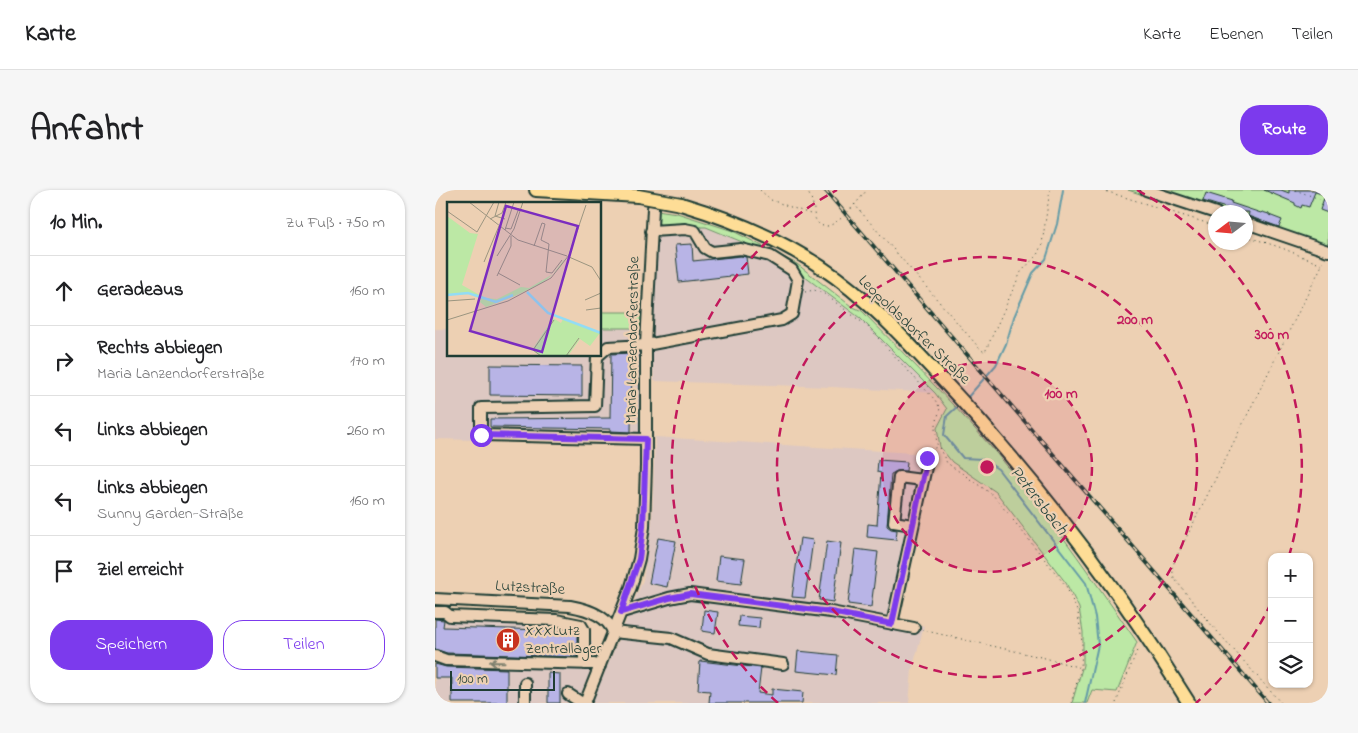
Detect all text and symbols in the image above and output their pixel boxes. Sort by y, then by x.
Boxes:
text: Karte [25,17,76,52]
text: Karte [1143,22,1181,48]
text: Ebenen [1209,22,1263,48]
text: Teilen [1291,22,1333,48]
text: Anfahrt [30,105,143,156]
button: Route [1240,105,1328,155]
inset map [447,202,601,356]
north arrow [1208,205,1253,250]
text: 10 Min. [50,208,102,238]
text: Zu Fuß · 750 m [286,211,385,235]
street label: Maria Lanzendorferstraße [620,255,646,424]
street label: Leopoldsdorfer Straße [852,270,976,391]
icon: ahead [50,277,78,305]
text: Geradeaus [97,277,184,304]
text: 160 m [350,279,385,303]
text: 200 m [1116,309,1153,331]
text: 300 m [1254,324,1290,346]
text: Rechts abbiegen [97,335,222,362]
icon: right [50,347,78,375]
text: 170 m [350,349,385,373]
text: Maria Lanzendorferstraße [97,362,265,386]
text: 100 m [1044,383,1078,405]
icon: left [50,417,78,445]
text: Links abbiegen [97,417,208,444]
text: 260 m [347,419,385,443]
route start [470,424,493,447]
route end [916,447,939,470]
centre of rings [978,458,996,476]
water label: Petersbach [1003,461,1074,542]
text: Links abbiegen [97,475,208,502]
icon: left [50,487,78,515]
text: 160 m [350,489,385,513]
text: Sunny Garden-Straße [97,502,244,526]
map controls [1268,553,1313,688]
button: + [1268,553,1313,598]
icon: arrive [50,557,78,585]
text: Ziel erreicht [97,557,184,584]
street label: Lutzstraße [495,574,566,602]
button: − [1268,598,1313,643]
place label: XXXLutz Zentrallager [525,619,602,661]
button: Speichern [50,620,213,670]
button: Teilen [223,620,385,670]
building icon: XXXLutz Zentrallager [495,627,521,653]
button: layers [1268,643,1313,688]
one-way arrow [489,657,506,667]
scale bar [450,668,555,691]
text: 100 m [457,669,488,690]

